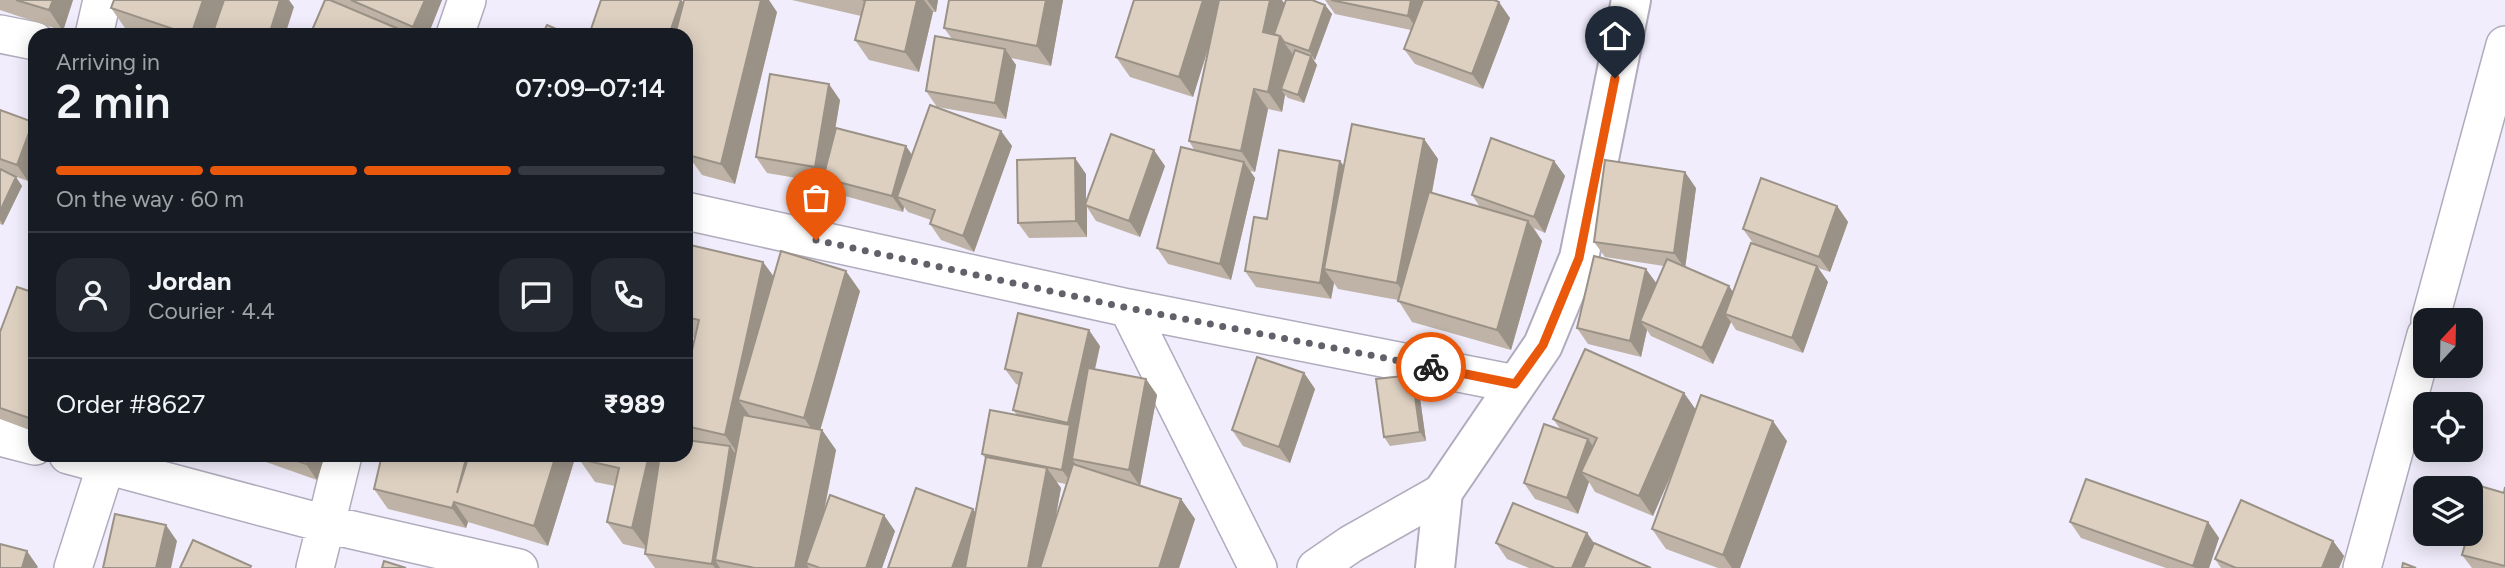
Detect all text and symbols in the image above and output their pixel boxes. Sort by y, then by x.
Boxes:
pin [1585,6,1645,78]
icon: home [1596,17,1634,55]
text: Arriving in [56,48,160,76]
text: 07:09–07:14 [515,72,665,104]
text: 2 min [56,74,171,130]
pin [786,168,846,240]
icon: bag [797,179,835,217]
text: On the way · 60 m [56,185,244,213]
button: person [56,258,130,332]
button: chat [499,258,573,332]
button: phone [591,258,665,332]
text: Jordan [148,265,231,297]
text: Courier · 4.4 [148,297,275,325]
north arrow [2413,308,2483,378]
map controls [2413,308,2483,546]
courier [1396,332,1466,402]
icon: bike [1412,348,1450,386]
text: Order #8627 [56,388,205,420]
text: ₹989 [603,388,665,420]
button: locate [2413,392,2483,462]
button: layers [2413,476,2483,546]

